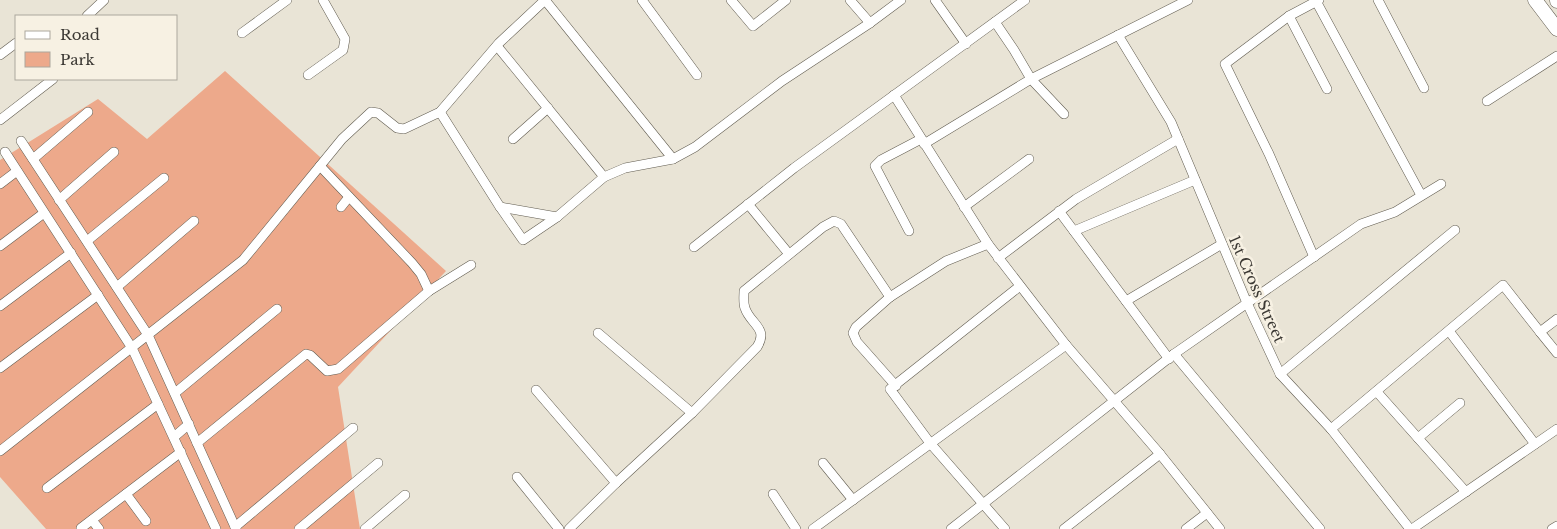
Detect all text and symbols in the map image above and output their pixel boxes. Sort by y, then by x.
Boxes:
legend [15,15,178,80]
text: Road [60,25,100,44]
text: Park [60,50,96,69]
street label: 1st Cross Street [1225,232,1289,346]

